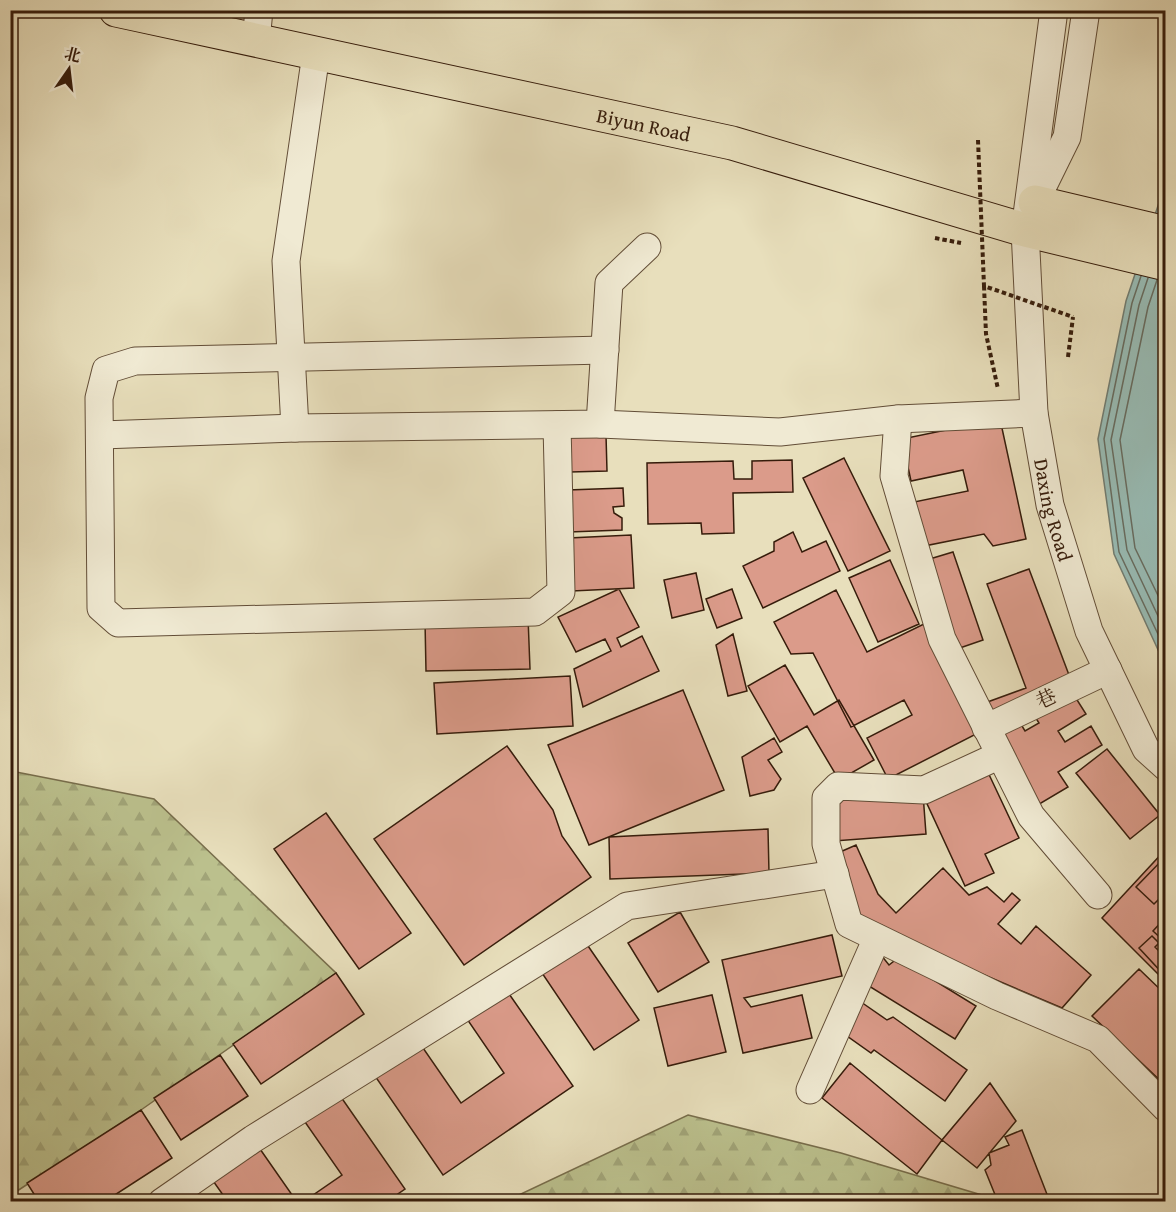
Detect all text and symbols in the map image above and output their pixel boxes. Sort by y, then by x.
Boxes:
north arrow [39,39,99,99]
text: 北 [62,41,83,68]
street label: Biyun Road [594,100,694,148]
street label: Daxing Road [1028,456,1081,565]
street label: 巷 [1031,681,1061,715]

